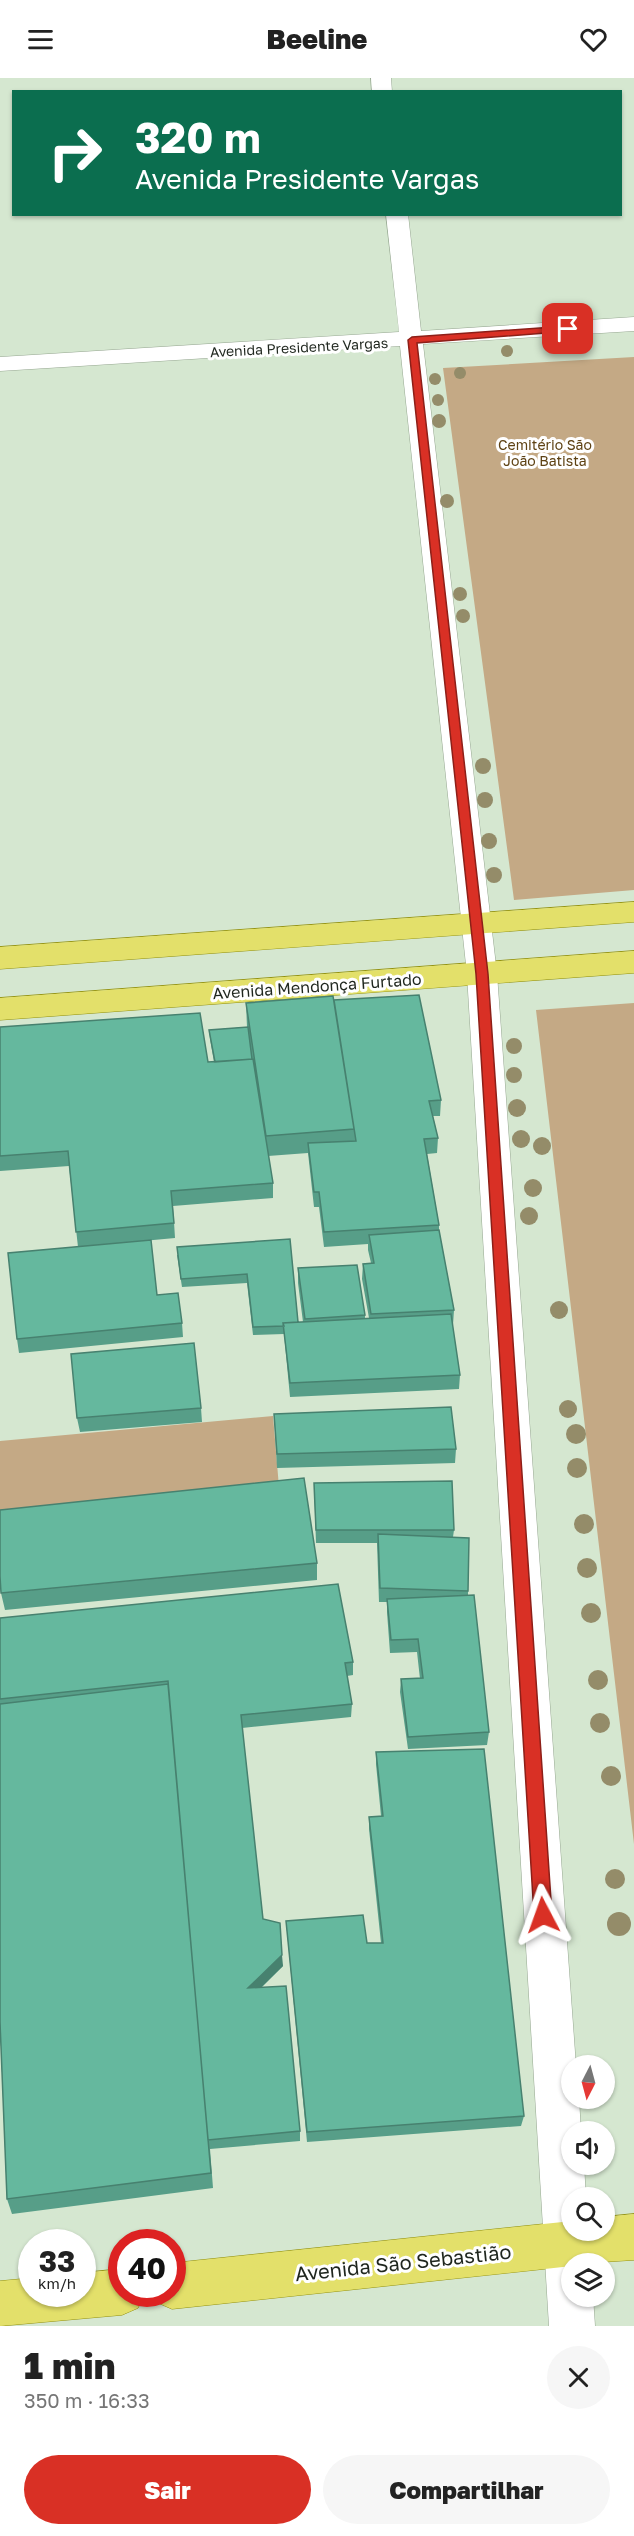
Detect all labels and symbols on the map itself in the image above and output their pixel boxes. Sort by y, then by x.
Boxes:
pin [542,303,593,354]
street label: Avenida Presidente Vargas [209,334,389,360]
park label: Cemitério São João Batista [498,436,592,469]
street label: Avenida Mendonça Furtado [212,969,422,1003]
position arrow [511,1883,575,1947]
north arrow [561,2055,615,2109]
speed limit sign: 40 [108,2229,186,2307]
street label: Avenida São Sebastião [294,2239,512,2285]

